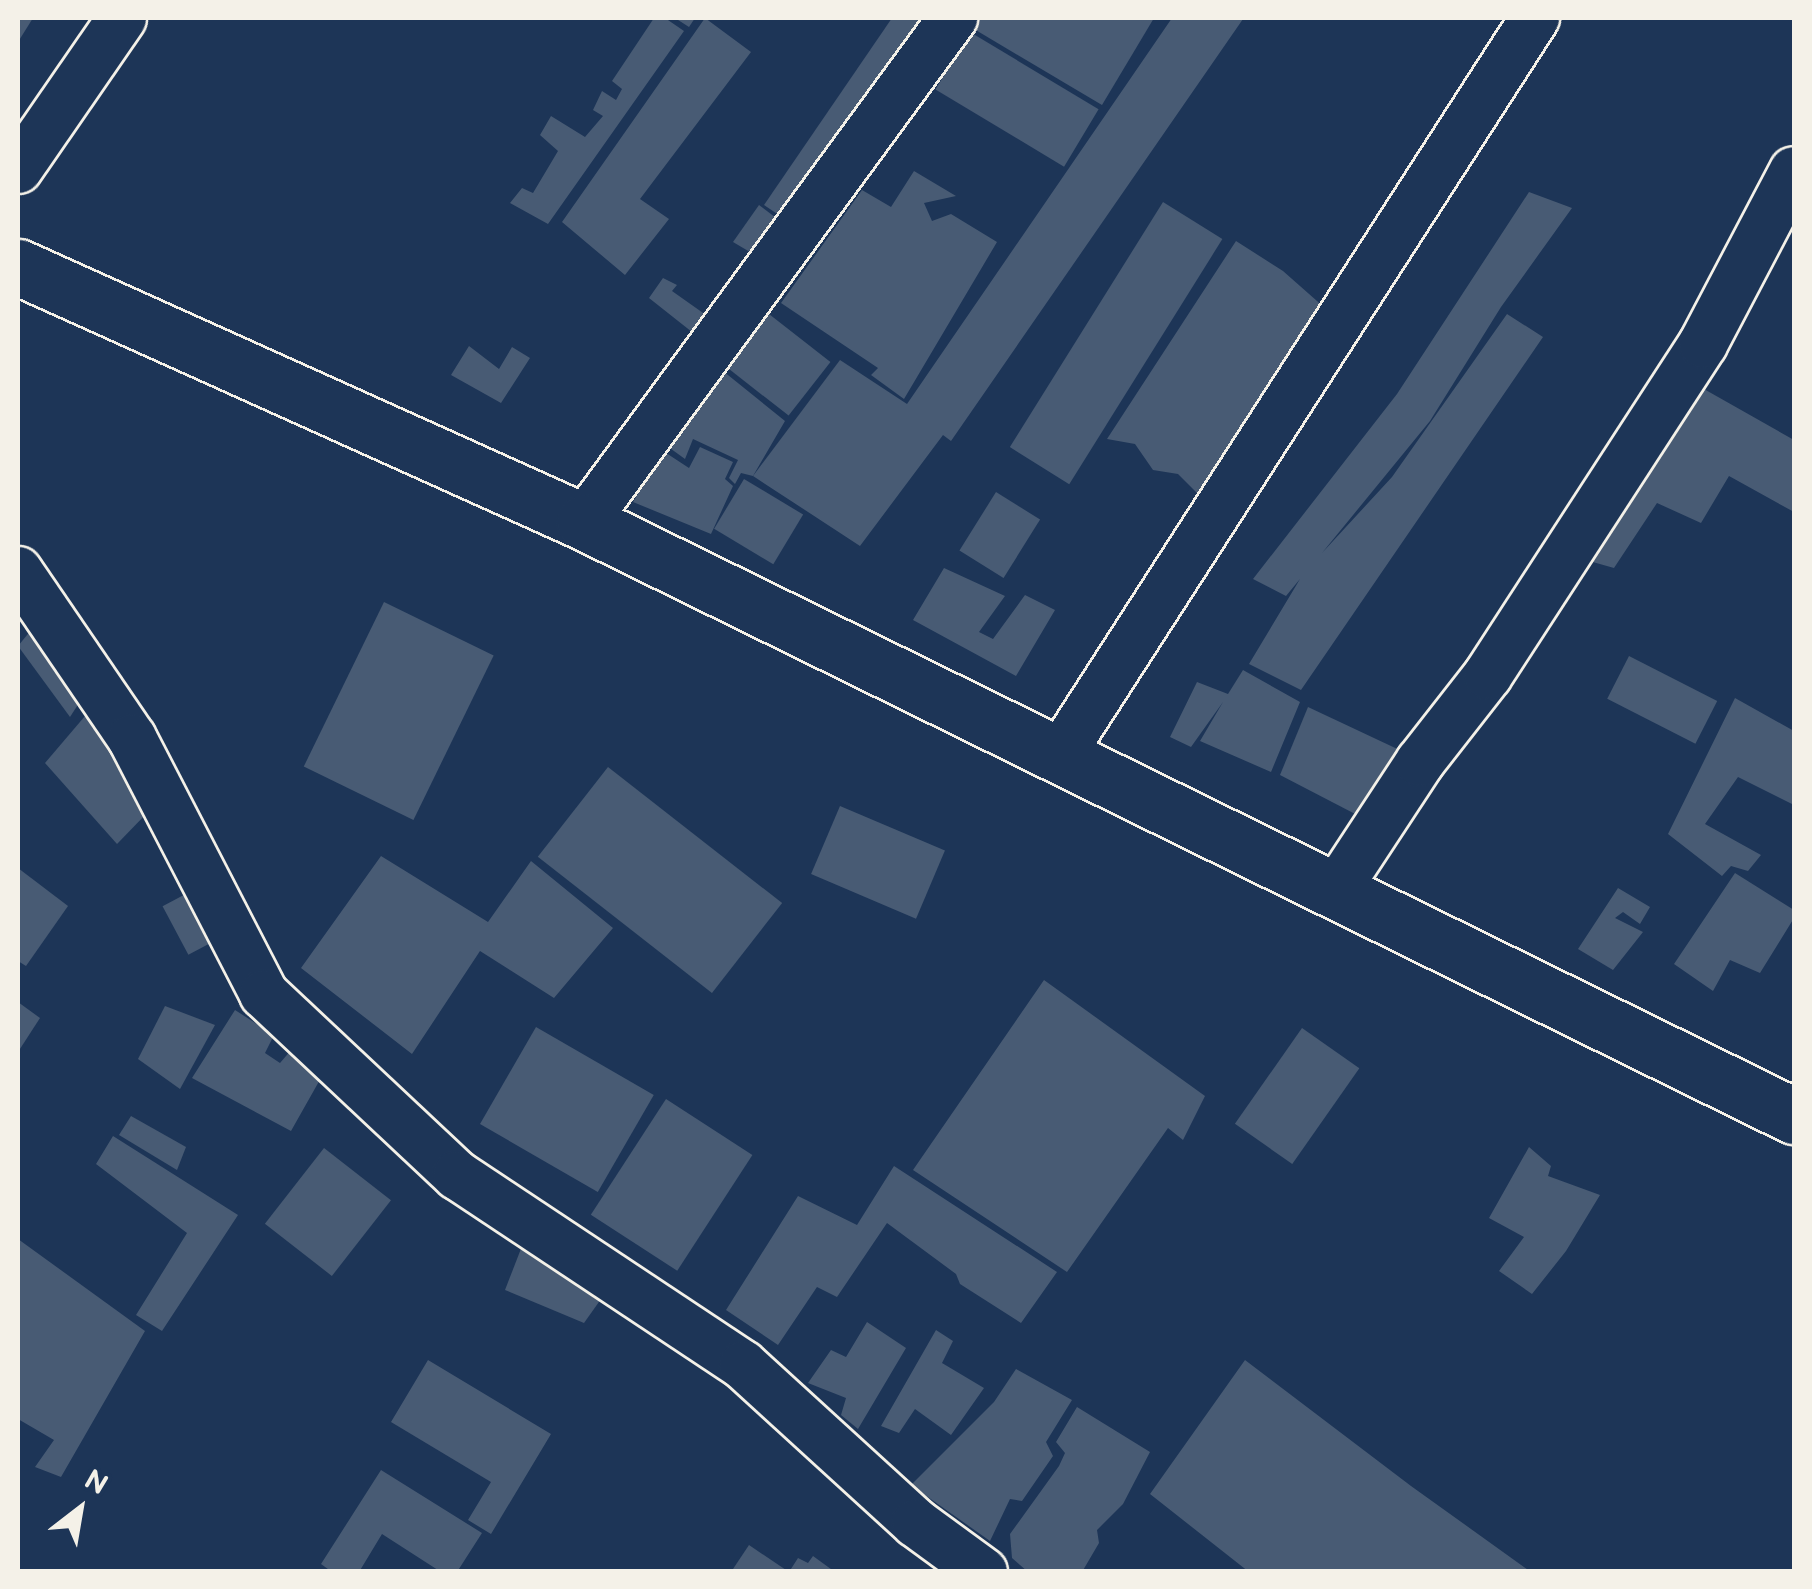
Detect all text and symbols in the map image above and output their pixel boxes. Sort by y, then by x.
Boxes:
north arrow [30,1459,130,1559]
text: N [78,1463,113,1502]

